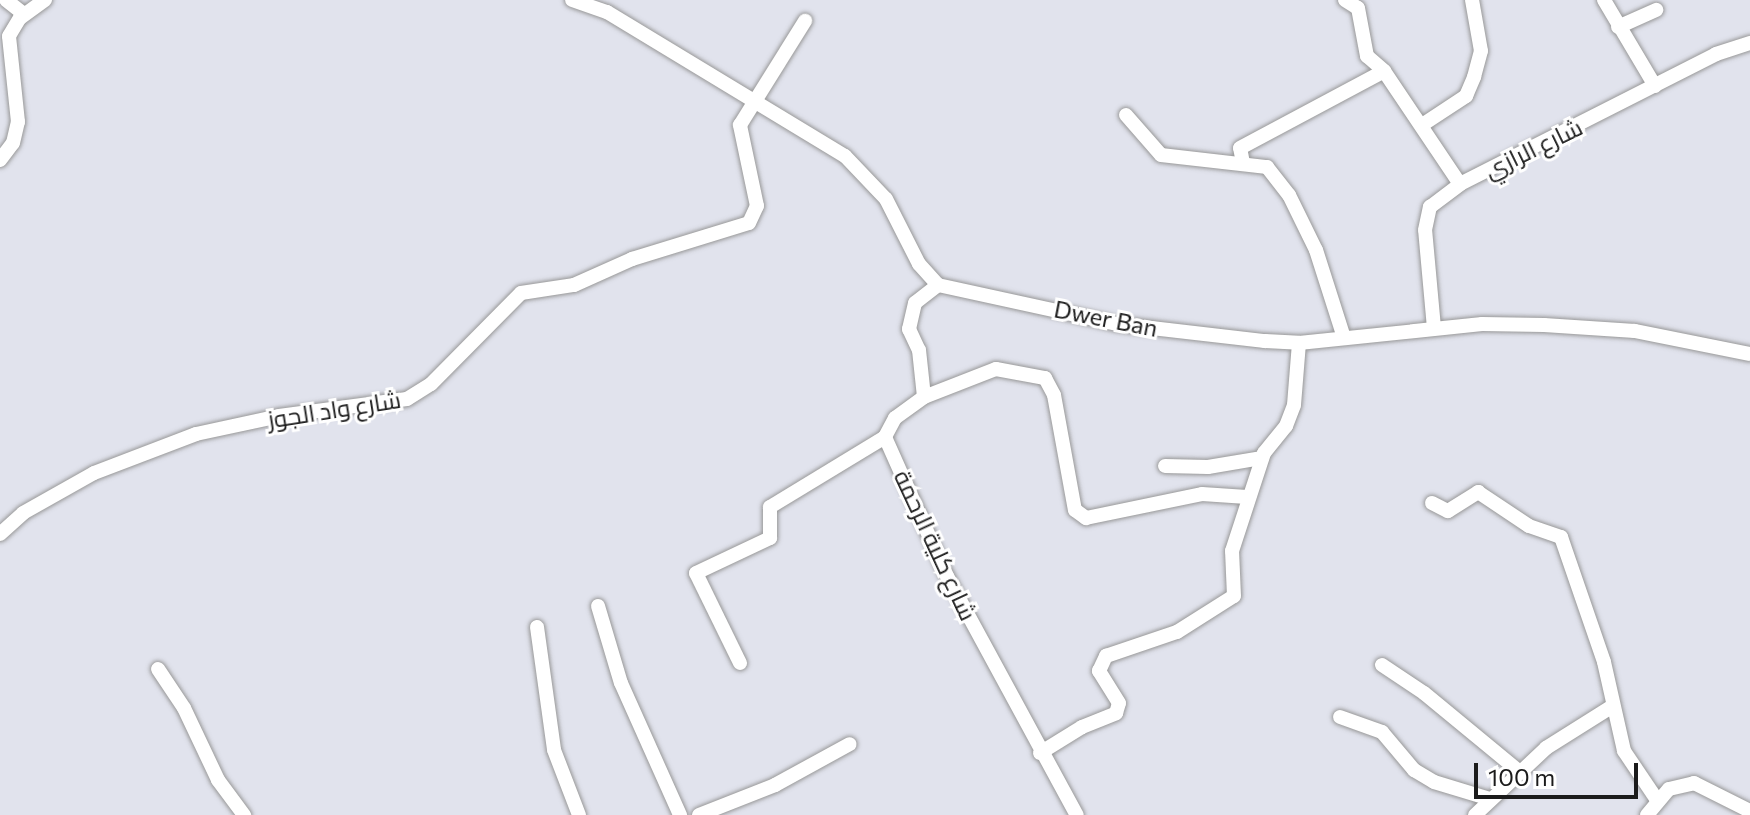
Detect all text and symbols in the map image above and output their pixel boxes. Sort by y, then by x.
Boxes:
street label: شارع الرازي [1479,112,1587,184]
street label: Dwer Ban [1052,294,1160,342]
street label: شارع واد الجوز [265,384,403,434]
street label: شارع كلية الرحمة [889,465,983,625]
scale bar [1478,747,1642,797]
text: 100 m [1488,762,1555,791]

